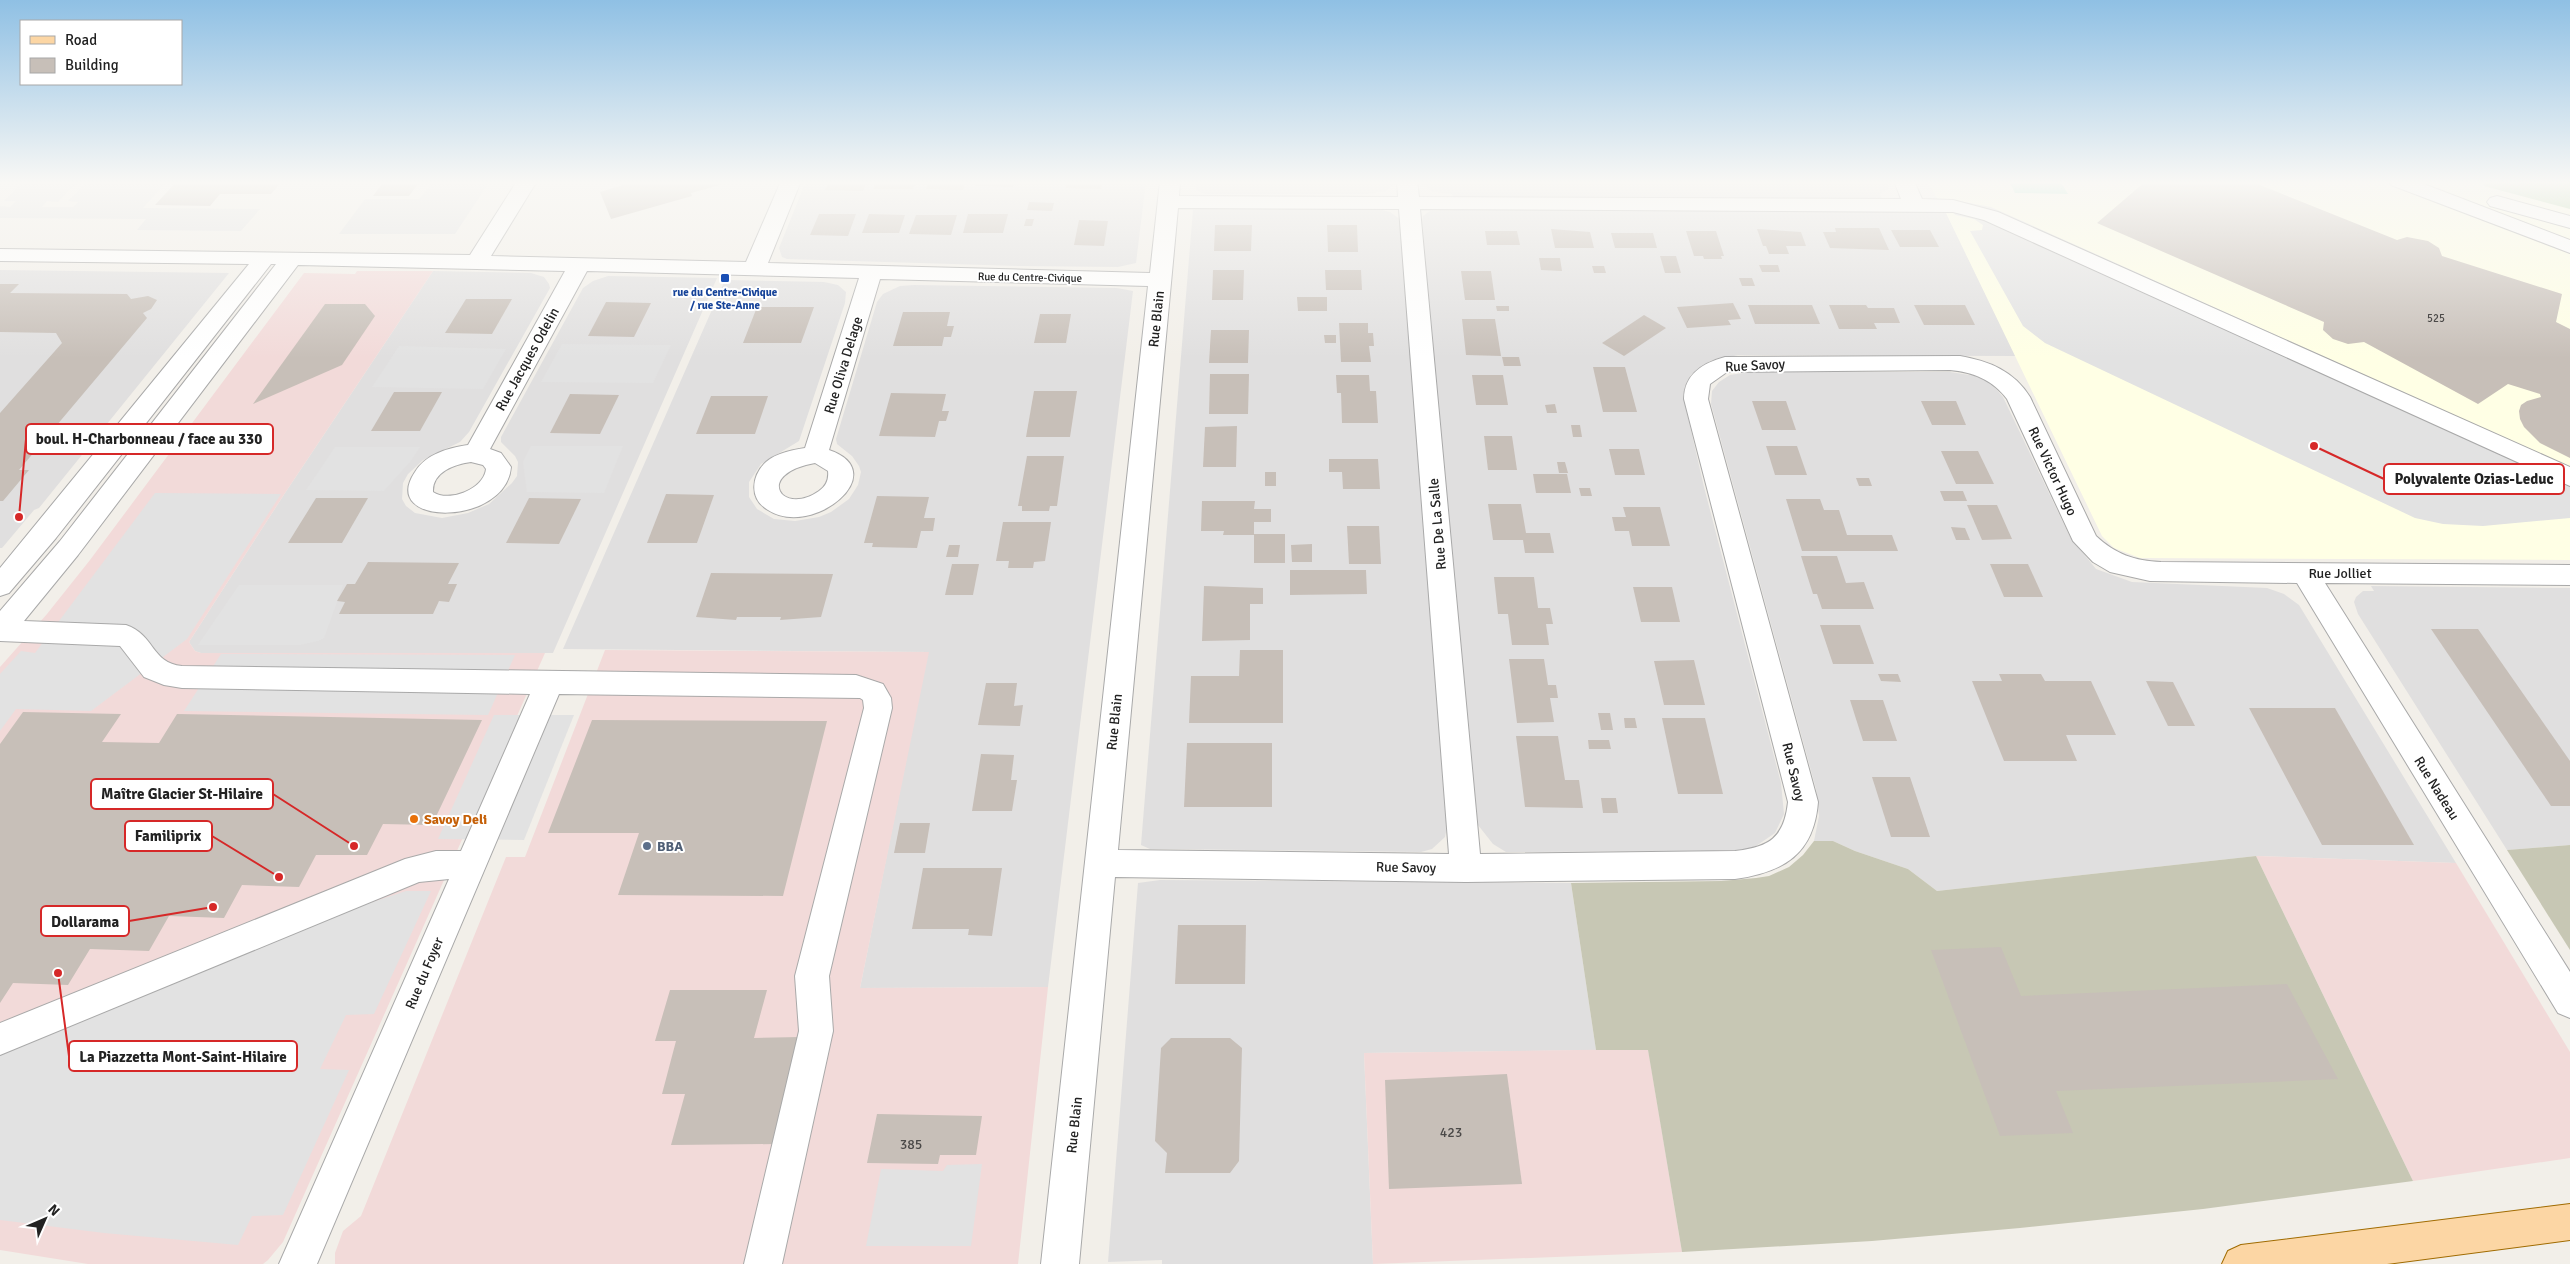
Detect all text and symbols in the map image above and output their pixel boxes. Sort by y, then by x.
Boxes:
legend [20,20,182,85]
text: Road [65,31,97,49]
text: Building [65,56,119,74]
street label: Rue du Centre-Civique [978,270,1082,285]
marker: rue du Centre-Civique / rue Ste-Anne [719,272,731,284]
place label: rue du Centre-Civique / rue Ste-Anne [673,286,778,312]
street label: Rue Blain [1145,290,1168,348]
street label: Rue Jacques Odelin [492,305,563,414]
house number: 525 [2427,312,2445,325]
street label: Rue Oliva Delage [821,314,866,416]
street label: Rue Savoy [1724,355,1786,376]
callout: boul. H-Charbonneau / face au 330 [26,424,273,454]
street label: Rue Victor Hugo [2024,424,2081,518]
text: boul. H-Charbonneau / face au 330 [36,430,262,448]
callout: Polyvalente Ozias-Leduc [2384,464,2564,494]
text: Polyvalente Ozias-Leduc [2394,470,2554,488]
street label: Rue De La Salle [1425,477,1450,571]
street label: Rue Jolliet [2308,565,2372,582]
street label: Rue Blain [1103,693,1126,751]
street label: Rue Savoy [1778,741,1809,804]
street label: Rue Nadeau [2410,753,2463,823]
callout: Maître Glacier St-Hilaire [91,779,273,809]
text: Maître Glacier St-Hilaire [101,785,263,803]
place label: Savoy Deli [424,811,487,828]
marker: Savoy Deli [408,813,420,825]
callout: Familiprix [125,821,212,851]
text: Familiprix [135,827,202,845]
place label: BBA [657,838,683,855]
marker: BBA [641,840,653,852]
street label: Rue Savoy [1376,858,1437,877]
callout: Dollarama [41,906,129,936]
text: Dollarama [51,913,119,931]
street label: Rue du Foyer [402,934,448,1012]
callout: La Piazzetta Mont-Saint-Hilaire [69,1041,297,1071]
text: La Piazzetta Mont-Saint-Hilaire [79,1048,287,1066]
street label: Rue Blain [1063,1096,1086,1154]
house number: 423 [1440,1124,1462,1141]
house number: 385 [900,1136,922,1153]
north arrow [20,1194,70,1244]
text: N [44,1201,63,1220]

